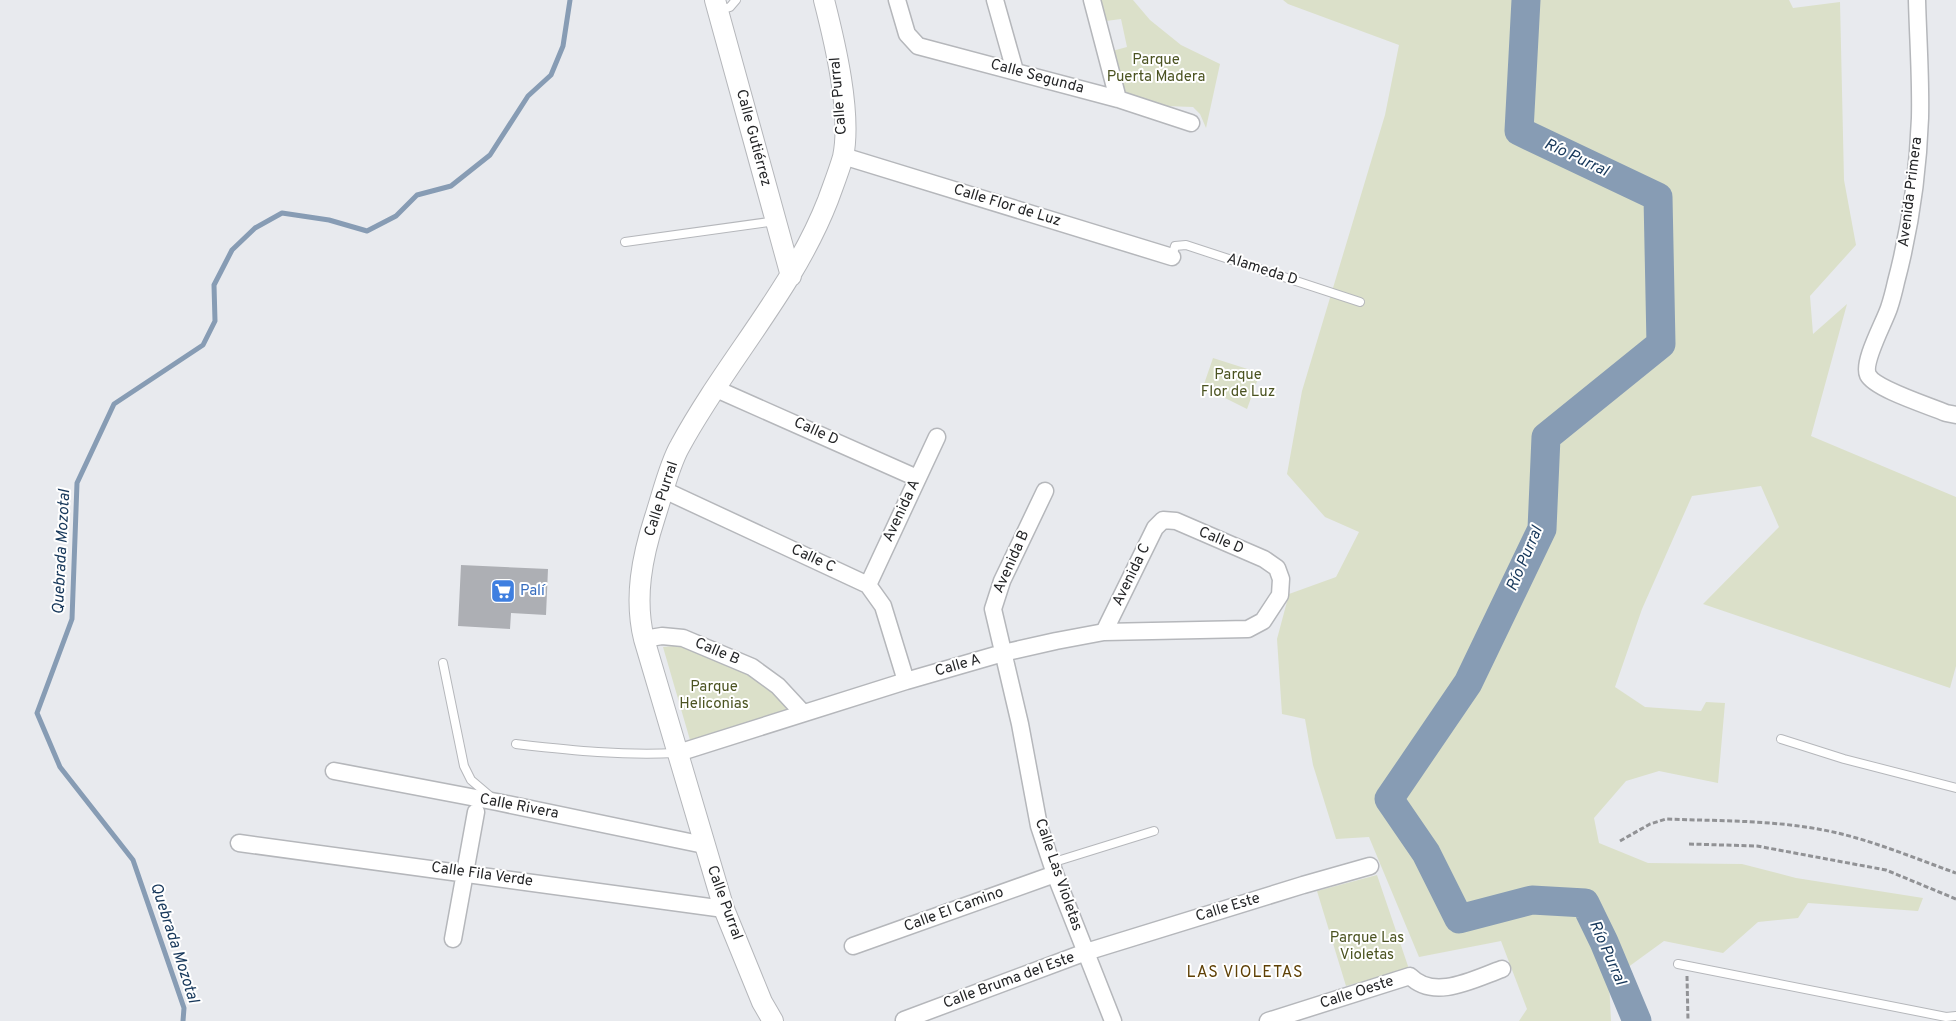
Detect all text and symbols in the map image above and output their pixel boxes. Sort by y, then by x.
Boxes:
park label: Parque Puerta Madera [1107,51,1205,87]
street label: Calle Segunda [988,55,1086,99]
street label: Calle Purral [826,56,852,136]
street label: Calle Gutiérrez [731,87,775,189]
water label: Río Purral [1541,134,1612,182]
street label: Avenida Primera [1895,136,1927,248]
street label: Calle Flor de Luz [951,181,1063,231]
street label: Alameda D [1224,250,1300,290]
park label: Parque Flor de Luz [1201,366,1275,402]
street label: Calle D [791,414,841,450]
street label: Calle Purral [641,459,683,539]
street label: Avenida A [879,477,925,545]
water label: Quebrada Mozotal [49,488,75,615]
street label: Calle D [1196,523,1246,559]
water label: Río Purral [1502,523,1548,594]
street label: Avenida B [990,527,1034,597]
street label: Calle C [788,541,838,577]
street label: Avenida C [1109,541,1155,609]
supermarket icon: Palí [490,578,516,604]
place label: Palí [520,582,546,601]
street label: Calle B [692,634,742,670]
street label: Calle A [933,650,983,682]
park label: Parque Heliconias [679,678,749,714]
street label: Calle Rivera [478,790,560,824]
street label: Calle Las Violetas [1030,816,1086,934]
street label: Calle Fila Verde [430,858,534,892]
street label: Calle Purral [702,863,746,943]
water label: Quebrada Mozotal [145,880,203,1007]
street label: Calle El Camino [901,883,1007,937]
street label: Calle Este [1194,889,1262,927]
water label: Río Purral [1584,918,1630,989]
park label: Parque Las Violetas [1330,929,1404,965]
street label: Calle Bruma del Este [941,948,1077,1014]
district label: LAS VIOLETAS [1186,963,1304,983]
street label: Calle Oeste [1318,972,1396,1014]

